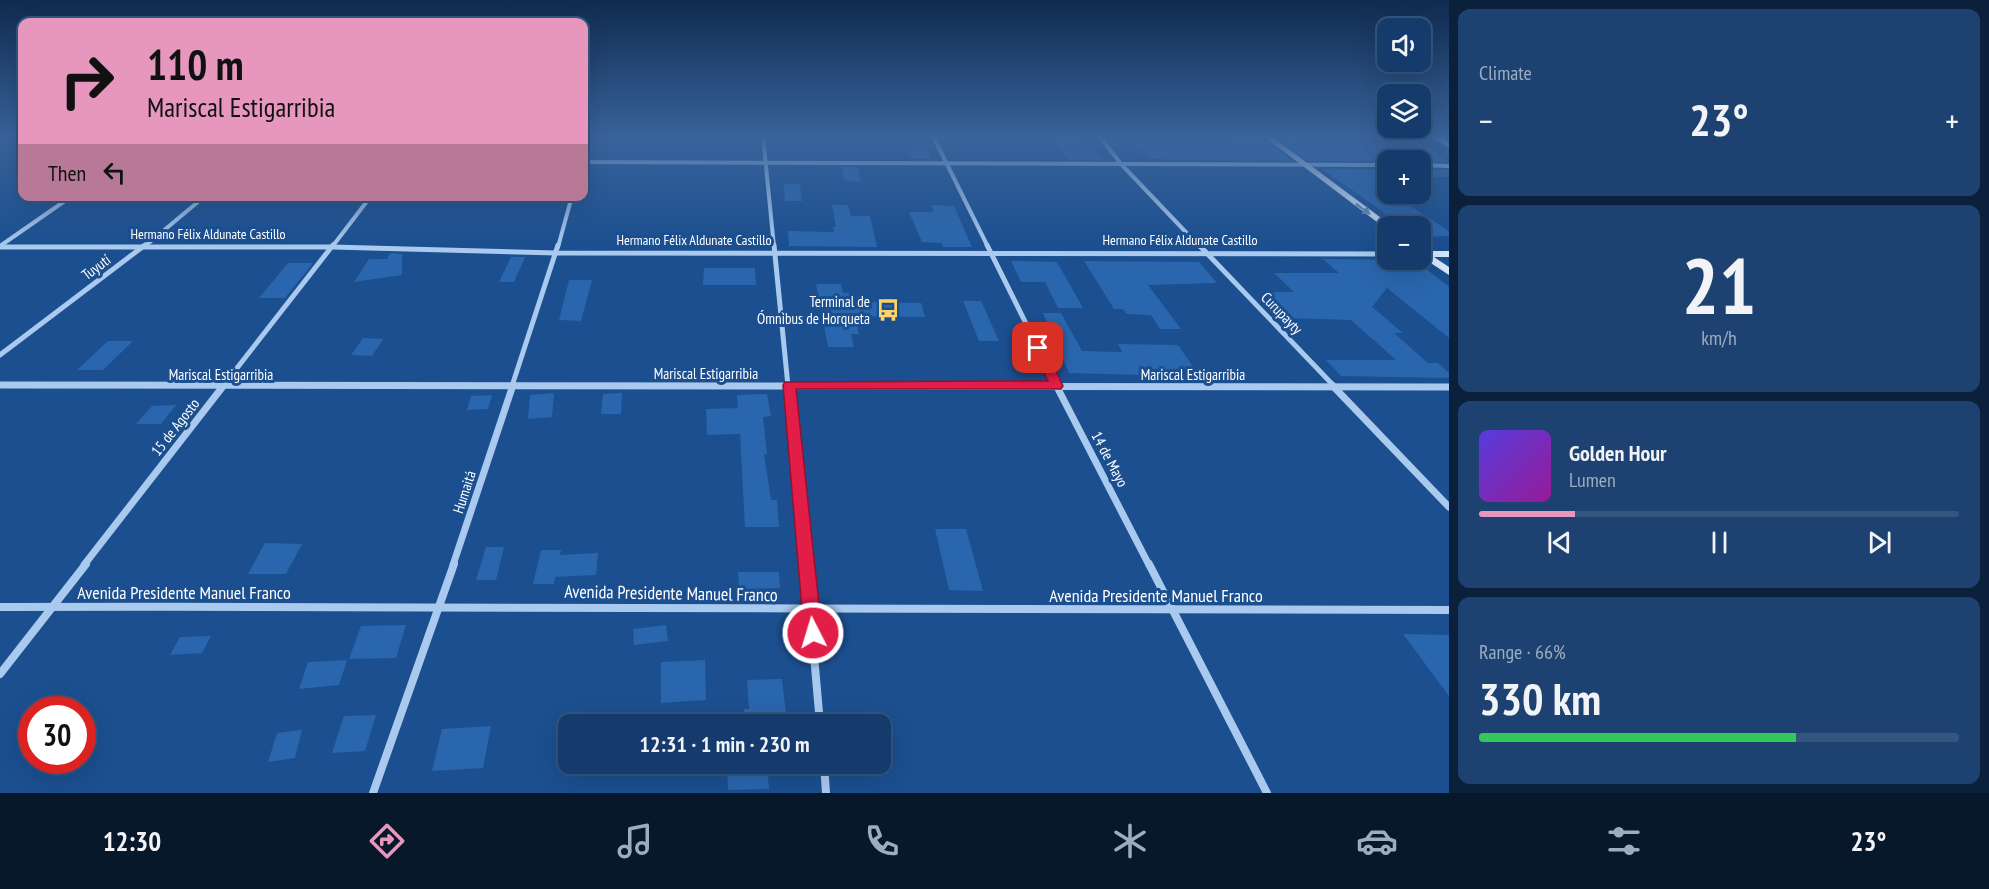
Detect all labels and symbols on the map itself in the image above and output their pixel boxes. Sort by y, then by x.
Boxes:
one-way arrow [1356,202,1371,214]
street label: Hermano Félix Aldunate Castillo [130,225,286,243]
street label: Hermano Félix Aldunate Castillo [616,231,772,249]
street label: Hermano Félix Aldunate Castillo [1102,231,1258,249]
street label: Tuyutí [78,249,115,284]
street label: Curupayty [1257,288,1307,338]
place label: Terminal de Ómnibus de Horqueta [757,292,870,328]
bus stop icon: Terminal de Ómnibus de Horqueta [875,297,901,323]
pin [1012,322,1063,373]
street label: Mariscal Estigarribia [654,364,758,383]
street label: Mariscal Estigarribia [169,365,273,384]
street label: Mariscal Estigarribia [1141,365,1245,384]
street label: 15 de Agosto [147,395,203,459]
street label: 14 de Mayo [1087,428,1133,490]
street label: Humaitá [448,468,480,516]
street label: Avenida Presidente Manuel Franco [564,580,778,606]
street label: Avenida Presidente Manuel Franco [77,581,291,604]
street label: Avenida Presidente Manuel Franco [1049,584,1263,607]
position arrow [781,601,845,665]
speed limit sign: 30 [18,696,96,774]

